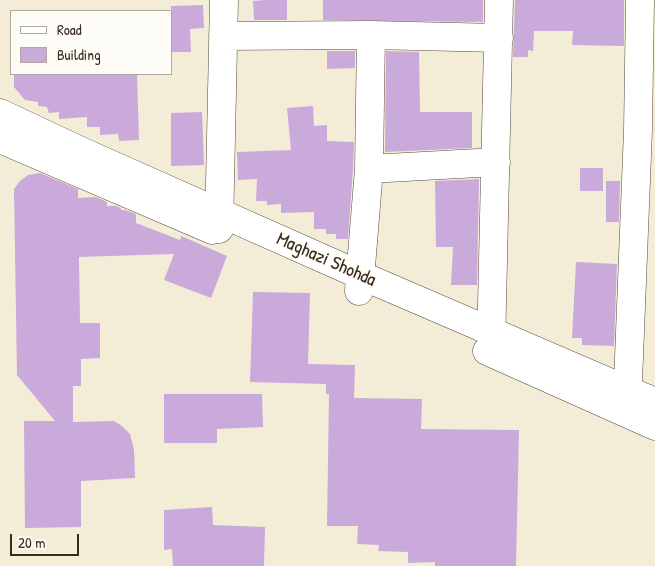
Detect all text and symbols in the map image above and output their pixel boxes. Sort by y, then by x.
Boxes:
legend [10,10,172,75]
text: Road [57,19,82,40]
text: Building [57,44,101,65]
street label: Maghazi Shohda [273,228,379,292]
scale bar [12,524,81,556]
text: 20 m [18,532,45,553]

